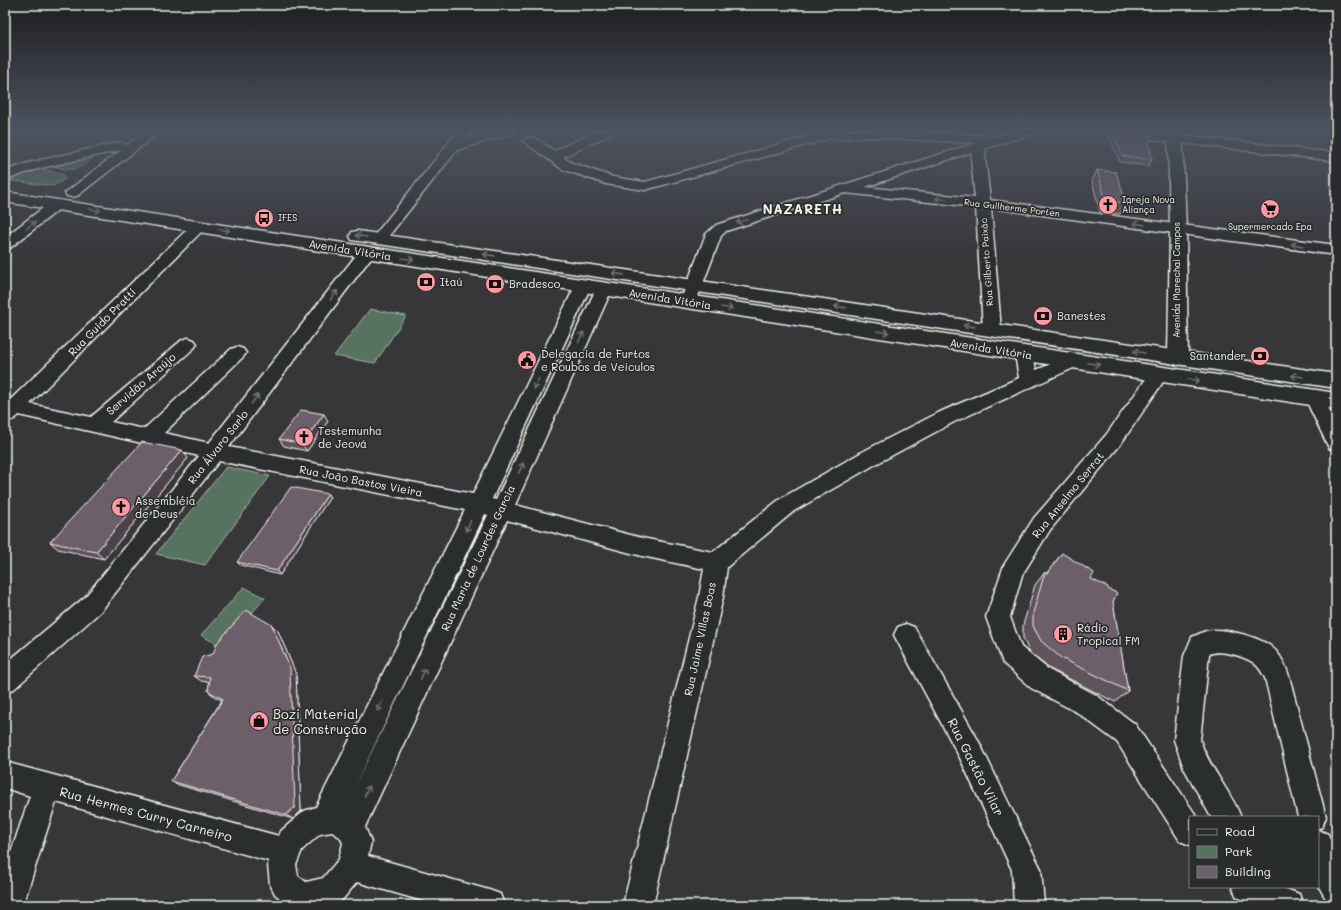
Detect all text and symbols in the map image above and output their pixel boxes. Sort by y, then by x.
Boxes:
church icon: Igreja Nova Aliança [1097,194,1119,216]
place label: Igreja Nova Aliança [1122,194,1176,215]
one-way arrow [935,195,948,203]
street label: Rua Guilherme Porten [964,196,1061,219]
supermarket icon: Supermercado Epa [1259,198,1281,220]
district label: NAZARETH [763,200,843,217]
one-way arrow [89,206,102,214]
bus stop icon: IFES [253,207,275,229]
place label: IFES [278,212,297,223]
street label: Rua Gilberto Paixão [978,217,995,306]
one-way arrow [736,218,749,225]
one-way arrow [25,220,36,229]
one-way arrow [1133,220,1146,228]
place label: Supermercado Epa [1228,221,1312,232]
street label: Avenida Marechal Campos [1171,222,1182,338]
one-way arrow [217,226,230,234]
one-way arrow [355,232,368,240]
street label: Avenida Vitória [308,236,393,263]
one-way arrow [1291,241,1304,249]
one-way arrow [483,251,496,259]
one-way arrow [401,255,414,263]
one-way arrow [612,270,625,278]
bank icon: Itaú [415,271,437,293]
bank icon: Bradesco [484,273,506,295]
place label: Itaú [440,274,463,289]
place label: Bradesco [509,276,561,291]
street label: Rua Guido Pratti [64,284,139,359]
street label: Avenida Vitória [628,285,713,312]
one-way arrow [329,290,338,301]
one-way arrow [834,303,847,311]
one-way arrow [720,304,733,312]
bank icon: Banestes [1032,305,1054,327]
place label: Banestes [1057,308,1106,323]
one-way arrow [963,322,976,330]
one-way arrow [876,328,889,336]
one-way arrow [578,332,585,344]
street label: Avenida Vitória [949,335,1034,362]
bank icon: Santander [1249,345,1271,367]
place label: Delegacia de Furtos e Roubos de Veículos [541,346,655,374]
one-way arrow [1133,348,1146,356]
place label: Santander [1190,348,1246,363]
street label: Servidão Araújo [103,349,179,418]
public building icon: Delegacia de Furtos e Roubos de Veículos [516,349,538,371]
one-way arrow [1087,360,1100,368]
one-way arrow [1291,372,1304,380]
one-way arrow [1187,376,1200,384]
one-way arrow [532,378,539,390]
one-way arrow [251,393,259,404]
street label: Rua Álvaro Sarlo [184,406,251,487]
place label: Testemunha de Jeová [318,423,382,451]
church icon: Testemunha de Jeová [293,426,315,448]
street label: Rua Anselmo Serrat [1028,448,1107,541]
street label: Rua João Bastos Vieira [298,461,424,500]
one-way arrow [518,462,525,474]
street label: Rua Maria de Lourdes Garcia [437,482,518,633]
place label: Assembléia de Deus [135,493,196,521]
church icon: Assembléia de Deus [110,496,132,518]
one-way arrow [464,520,471,532]
street label: Rua Jaime Villas Boas [680,581,719,697]
place label: Rádio Tropical FM [1077,620,1140,648]
building icon: Rádio Tropical FM [1052,623,1074,645]
one-way arrow [420,668,427,680]
one-way arrow [376,700,383,712]
place label: Bozi Material de Construção [273,705,367,737]
shop icon: Bozi Material de Construção [248,710,270,732]
street label: Rua Gastão Vilar [944,715,1008,819]
street label: Rua Hermes Curry Carneiro [58,782,235,845]
one-way arrow [364,786,371,798]
legend [1189,816,1319,888]
text: Road [1225,823,1255,839]
text: Park [1225,843,1252,859]
text: Building [1225,863,1271,879]

